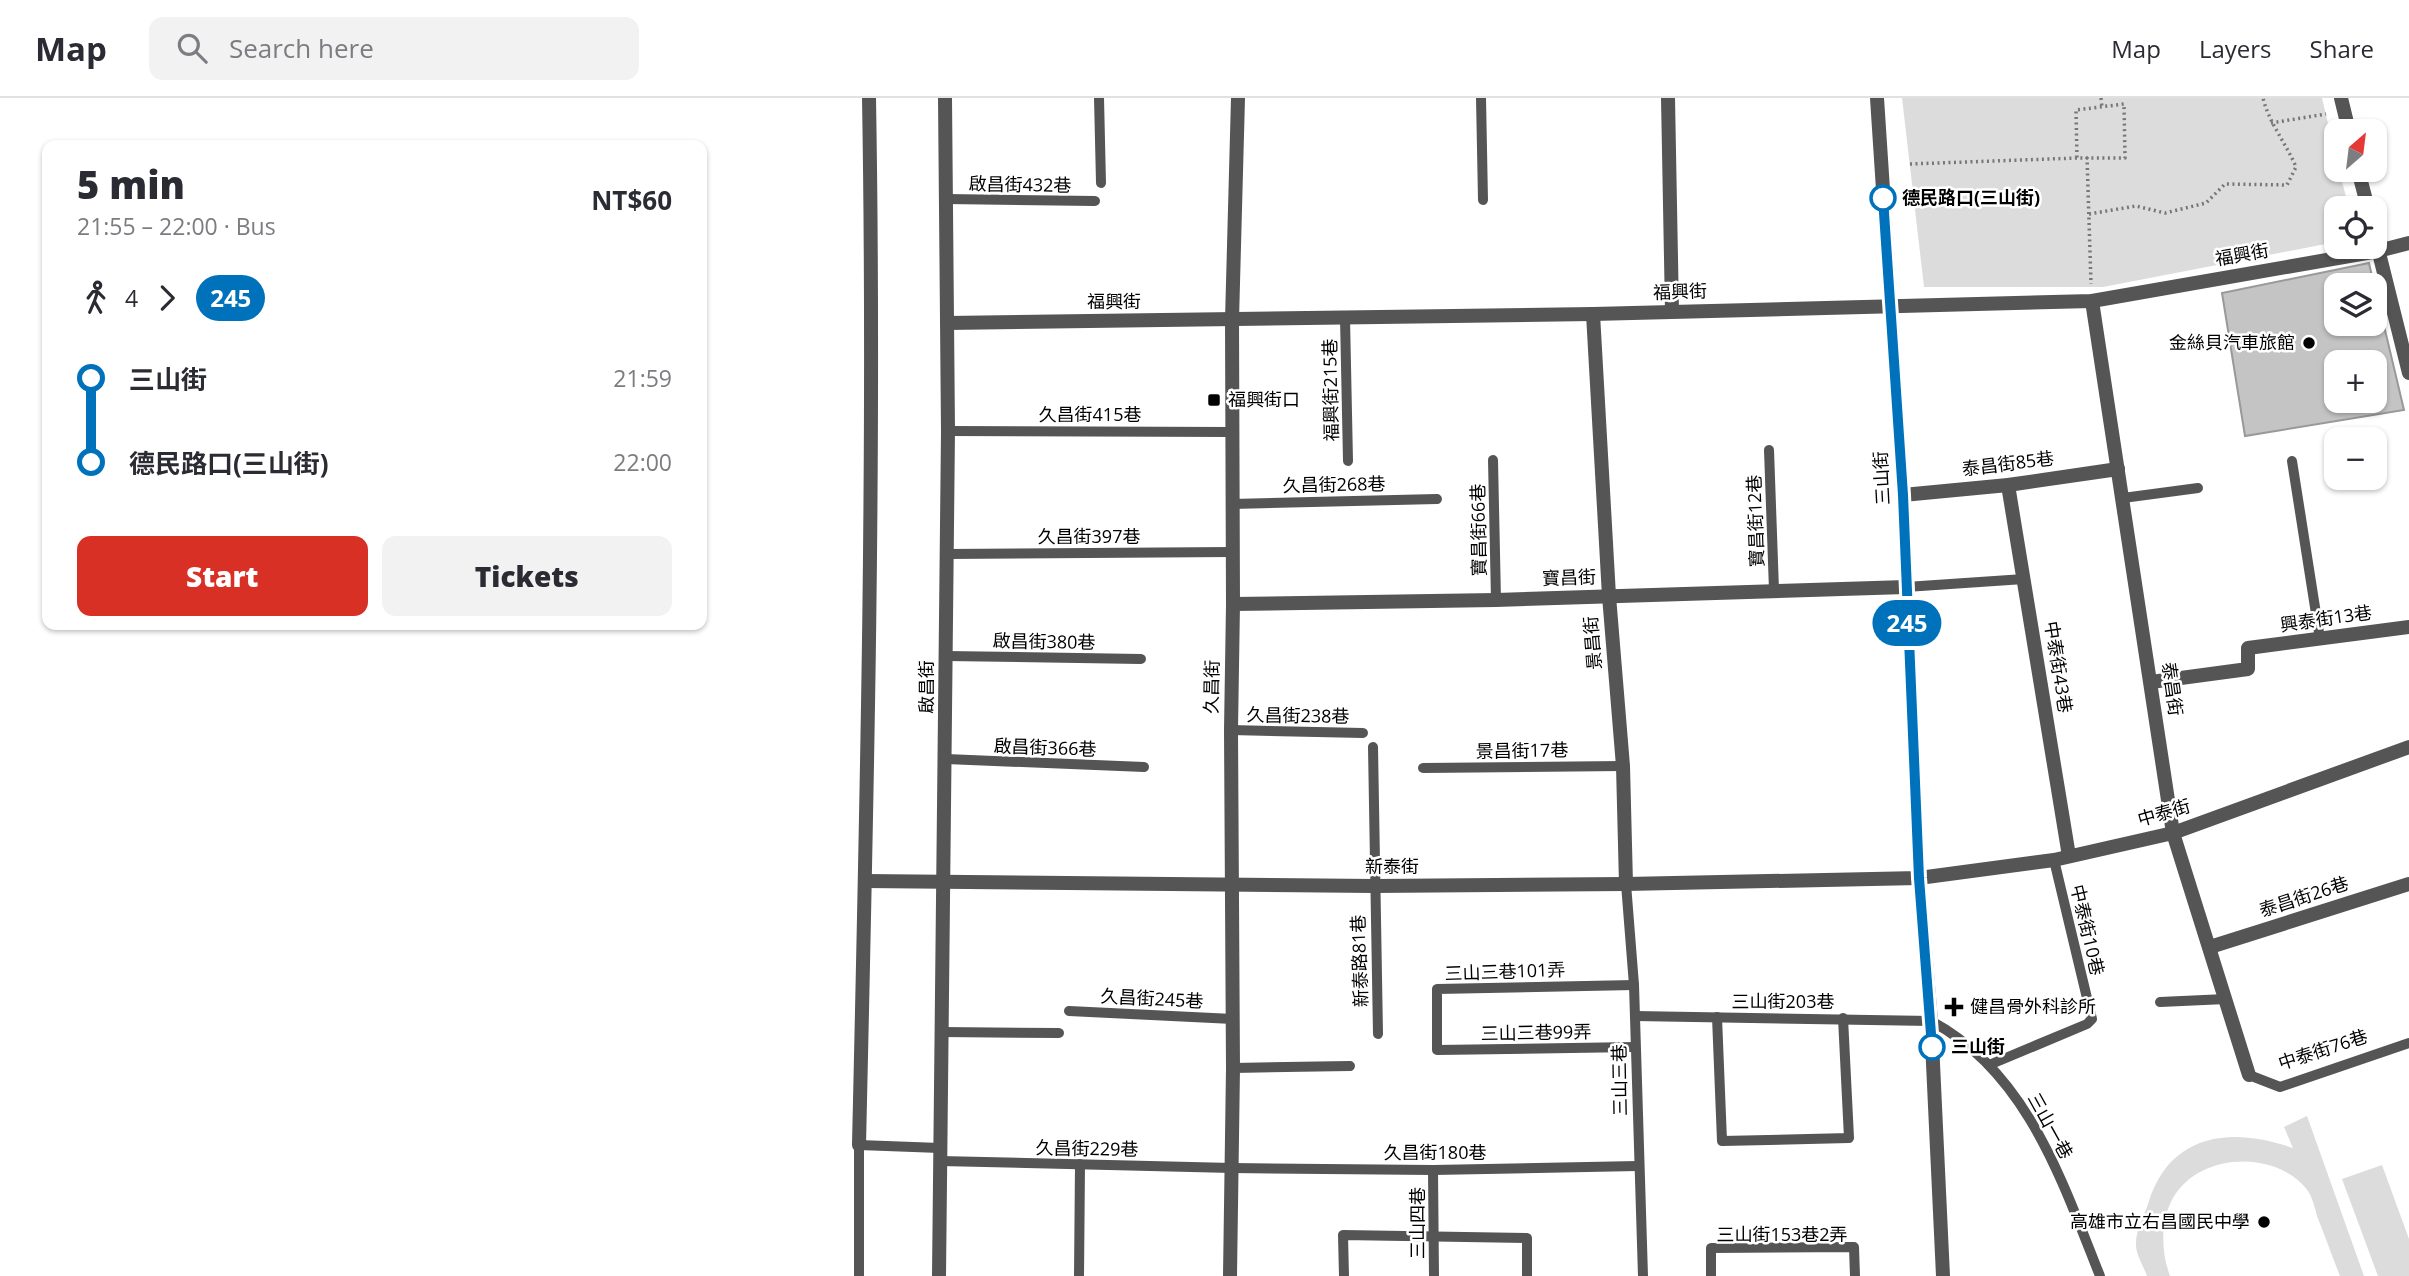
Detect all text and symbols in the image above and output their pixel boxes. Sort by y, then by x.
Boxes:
search box [149,17,639,80]
text: Map [35,26,107,71]
icon: search [173,29,211,67]
text: Search here [229,30,374,66]
text: Map [2111,32,2161,65]
text: Layers [2199,32,2272,65]
text: Share [2310,32,2374,65]
north arrow [2324,119,2387,182]
map controls [2324,119,2387,490]
text: 5 min [77,158,185,210]
street label: 啟昌街432巷 [968,171,1072,197]
text: NT$60 [591,182,672,218]
marker: 德民路口(三山街) [1870,185,1896,211]
place label: 德民路口(三山街) [1902,185,2040,209]
button: locate [2324,196,2387,259]
text: 21:55 – 22:00 · Bus [77,210,276,242]
street label: 福興街 [2213,238,2270,271]
button: layers [2324,273,2387,336]
street label: 福興街 [1653,278,1707,304]
icon: walk [77,279,115,317]
icon: forward [148,279,186,317]
text: 245 [210,281,251,314]
text: 4 [125,282,138,314]
street label: 福興街 [1087,289,1141,313]
place label: 金絲貝汽車旅館 [2169,330,2295,354]
marker: 金絲貝汽車旅館 [2301,335,2317,351]
street label: 福興街215巷 [1317,338,1343,442]
button: + [2324,350,2387,413]
text: 三山街 [129,361,207,397]
text: 21:59 [613,362,672,394]
place label: 福興街口 [1228,387,1300,411]
marker: 福興街口 [1206,392,1222,408]
street label: 久昌街415巷 [1039,402,1141,426]
button: − [2324,427,2387,490]
text: 德民路口(三山街) [129,445,329,481]
street label: 泰昌街85巷 [1960,445,2055,481]
text: 22:00 [613,446,672,478]
street label: 三山街 [1868,450,1894,506]
street label: 久昌街268巷 [1282,471,1386,497]
street label: 寶昌街12巷 [1741,474,1769,568]
street label: 寶昌街66巷 [1465,484,1491,577]
street label: 久昌街397巷 [1038,524,1140,548]
button: Start [77,536,368,616]
button: Tickets [382,536,672,616]
street label: 寶昌街 [1542,564,1596,590]
line badge: 245 [1867,600,1947,646]
street label: 興泰街13巷 [2278,600,2373,636]
text: 245 [1886,606,1928,639]
street label: 景昌街 [1578,615,1606,671]
street label: 中泰街43巷 [2040,619,2078,714]
street label: 啟昌街380巷 [992,628,1096,654]
street label: 啟昌街 [914,660,938,714]
street label: 久昌街 [1199,660,1223,714]
street label: 泰昌街 [2157,660,2189,717]
street label: 久昌街238巷 [1246,702,1350,728]
street label: 啟昌街366巷 [993,733,1097,761]
street label: 景昌街17巷 [1475,737,1568,763]
street label: 中泰街 [2134,793,2193,831]
street label: 新泰街 [1365,854,1419,878]
street label: 泰昌街26巷 [2256,870,2351,922]
street label: 中泰街10巷 [2066,882,2110,978]
street label: 新泰路81巷 [1345,914,1373,1008]
street label: 三山三巷101弄 [1444,957,1566,985]
street label: 久昌街245巷 [1100,983,1204,1013]
street label: 三山街203巷 [1732,989,1834,1013]
place label: 健昌骨外科診所 [1970,994,2096,1018]
marker: 健昌骨外科診所 [1944,997,1964,1017]
street label: 三山三巷99弄 [1480,1019,1591,1045]
street label: 中泰街76巷 [2275,1023,2370,1075]
marker: 三山街 [1919,1034,1945,1060]
place label: 三山街 [1951,1034,2005,1058]
street label: 三山三巷 [1606,1044,1632,1116]
street label: 三山一巷 [2023,1088,2079,1163]
street label: 久昌街229巷 [1035,1135,1139,1161]
street label: 久昌街180巷 [1384,1140,1486,1164]
street label: 三山四巷 [1405,1187,1429,1259]
place label: 高雄市立右昌國民中學 [2070,1209,2250,1233]
marker: 高雄市立右昌國民中學 [2256,1214,2272,1230]
street label: 三山街153巷2弄 [1716,1222,1848,1246]

